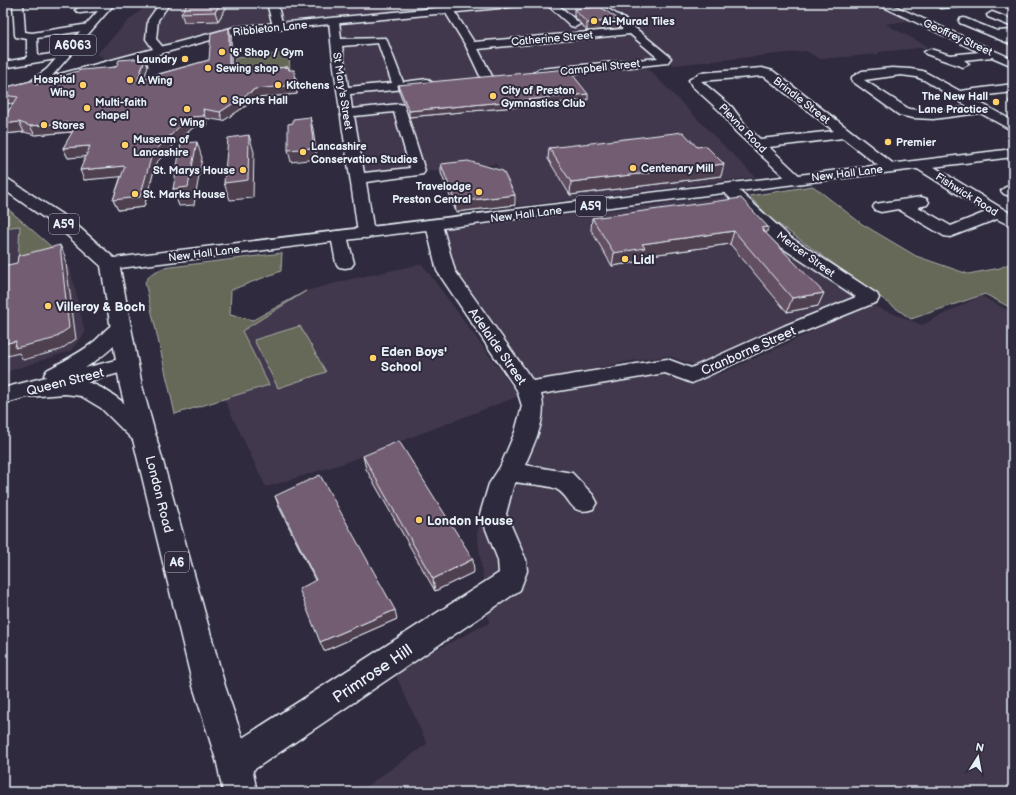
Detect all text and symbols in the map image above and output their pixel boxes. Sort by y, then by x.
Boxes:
place label: Al-Murad Tiles [601,15,675,28]
marker: Al-Murad Tiles [589,16,599,26]
street label: Geoffrey Street [921,16,995,59]
street label: Ribbleton Lane [232,18,309,39]
street label: Catherine Street [511,28,594,49]
road number: A6063 [50,35,96,55]
place label: '6' Shop / Gym [230,46,304,59]
marker: '6' Shop / Gym [217,47,227,57]
street label: St Mary's Street [330,51,355,131]
place label: Laundry [136,53,177,66]
marker: Laundry [180,54,190,64]
street label: Campbell Street [560,57,641,78]
place label: Sewing shop [216,62,278,75]
marker: Sewing shop [203,63,213,73]
place label: Hospital Wing [34,73,75,99]
place label: A Wing [137,74,173,87]
street label: Brindle Street [771,74,833,127]
marker: A Wing [125,75,135,85]
place label: Kitchens [286,79,330,92]
marker: Hospital Wing [78,80,88,90]
marker: Kitchens [273,80,283,90]
place label: City of Preston Gymnastics Club [501,84,586,110]
place label: The New Hall Lane Practice [918,90,988,116]
marker: City of Preston Gymnastics Club [488,91,498,101]
place label: Sports Hall [232,94,288,107]
marker: Sports Hall [219,95,229,105]
place label: Multi-faith chapel [95,96,147,122]
marker: The New Hall Lane Practice [991,97,1001,107]
street label: Plevna Road [716,101,769,156]
marker: Multi-faith chapel [82,103,92,113]
marker: C Wing [182,104,192,114]
place label: C Wing [169,116,205,129]
place label: Stores [52,119,85,132]
marker: Stores [39,120,49,130]
place label: Museum of Lancashire [133,133,190,159]
place label: Premier [896,136,937,149]
marker: Premier [883,137,893,147]
marker: Museum of Lancashire [120,140,130,150]
place label: Lancashire Conservation Studios [311,140,418,166]
marker: Lancashire Conservation Studios [298,147,308,157]
place label: Centenary Mill [641,162,714,175]
marker: Centenary Mill [628,163,638,173]
street label: New Hall Lane [810,163,884,184]
place label: St. Marys House [153,164,235,177]
marker: St. Marys House [238,165,248,175]
street label: Fishwick Road [933,170,1000,219]
place label: Travelodge Preston Central [392,180,471,206]
marker: Travelodge Preston Central [474,187,484,197]
place label: St. Marks House [143,188,225,201]
marker: St. Marks House [130,189,140,199]
road number: A59 [576,196,606,216]
street label: New Hall Lane [489,204,563,225]
road number: A59 [49,214,79,234]
street label: Mercer Street [774,229,838,280]
street label: New Hall Lane [167,243,241,264]
place label: Lidl [633,252,655,268]
marker: Lidl [620,254,630,264]
place label: Villeroy & Boch [56,299,145,315]
marker: Villeroy & Boch [43,301,53,311]
street label: Adelaide Street [465,305,530,388]
street label: Cranborne Street [699,323,798,379]
place label: Eden Boys' School [381,344,447,375]
marker: Eden Boys' School [368,353,378,363]
street label: Queen Street [25,365,106,399]
street label: London Road [142,454,176,534]
place label: London House [427,513,513,529]
marker: London House [414,515,424,525]
road number: A6 [165,552,189,572]
street label: Primrose Hill [330,641,416,708]
north arrow [958,737,998,777]
text: N [975,741,985,755]

